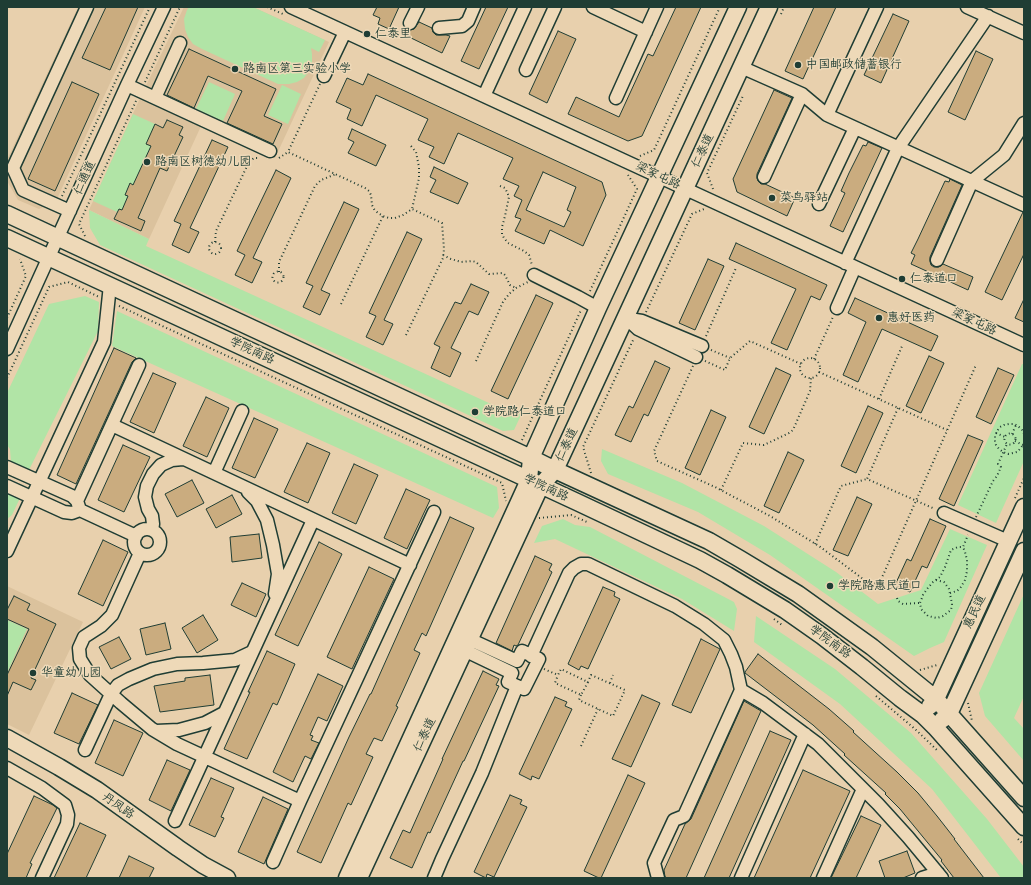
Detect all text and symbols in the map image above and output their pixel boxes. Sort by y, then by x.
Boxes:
place label: 仁泰里 [375,27,411,41]
marker: 仁泰里 [362,29,372,39]
place label: 中国邮政储蓄银行 [806,58,902,72]
marker: 中国邮政储蓄银行 [793,60,803,70]
place label: 路南区第三实验小学 [243,62,351,76]
marker: 路南区第三实验小学 [230,64,240,74]
street label: 仁泰道 [689,132,717,170]
place label: 路南区树德幼儿园 [155,155,251,169]
marker: 路南区树德幼儿园 [142,157,152,167]
street label: 仁通道 [71,159,99,197]
street label: 梁家屯路 [633,159,683,193]
place label: 菜鸟驿站 [780,191,828,205]
marker: 菜鸟驿站 [767,193,777,203]
place label: 仁泰道口 [910,272,958,286]
marker: 仁泰道口 [897,274,907,284]
street label: 梁家屯路 [949,305,999,339]
place label: 惠好医药 [887,311,935,325]
marker: 惠好医药 [874,313,884,323]
street label: 学院南路 [227,334,277,368]
place label: 学院路仁泰道口 [483,405,567,419]
marker: 学院路仁泰道口 [470,407,480,417]
street label: 仁泰道 [553,426,581,464]
street label: 学院南路 [521,471,571,505]
place label: 学院路惠民道口 [838,579,922,593]
marker: 学院路惠民道口 [825,581,835,591]
street label: 惠民道 [961,593,989,631]
street label: 学院南路 [806,622,854,662]
place label: 华童幼儿园 [41,666,101,680]
marker: 华童幼儿园 [28,668,38,678]
street label: 仁泰道 [411,716,439,754]
street label: 丹凤路 [99,790,137,822]

